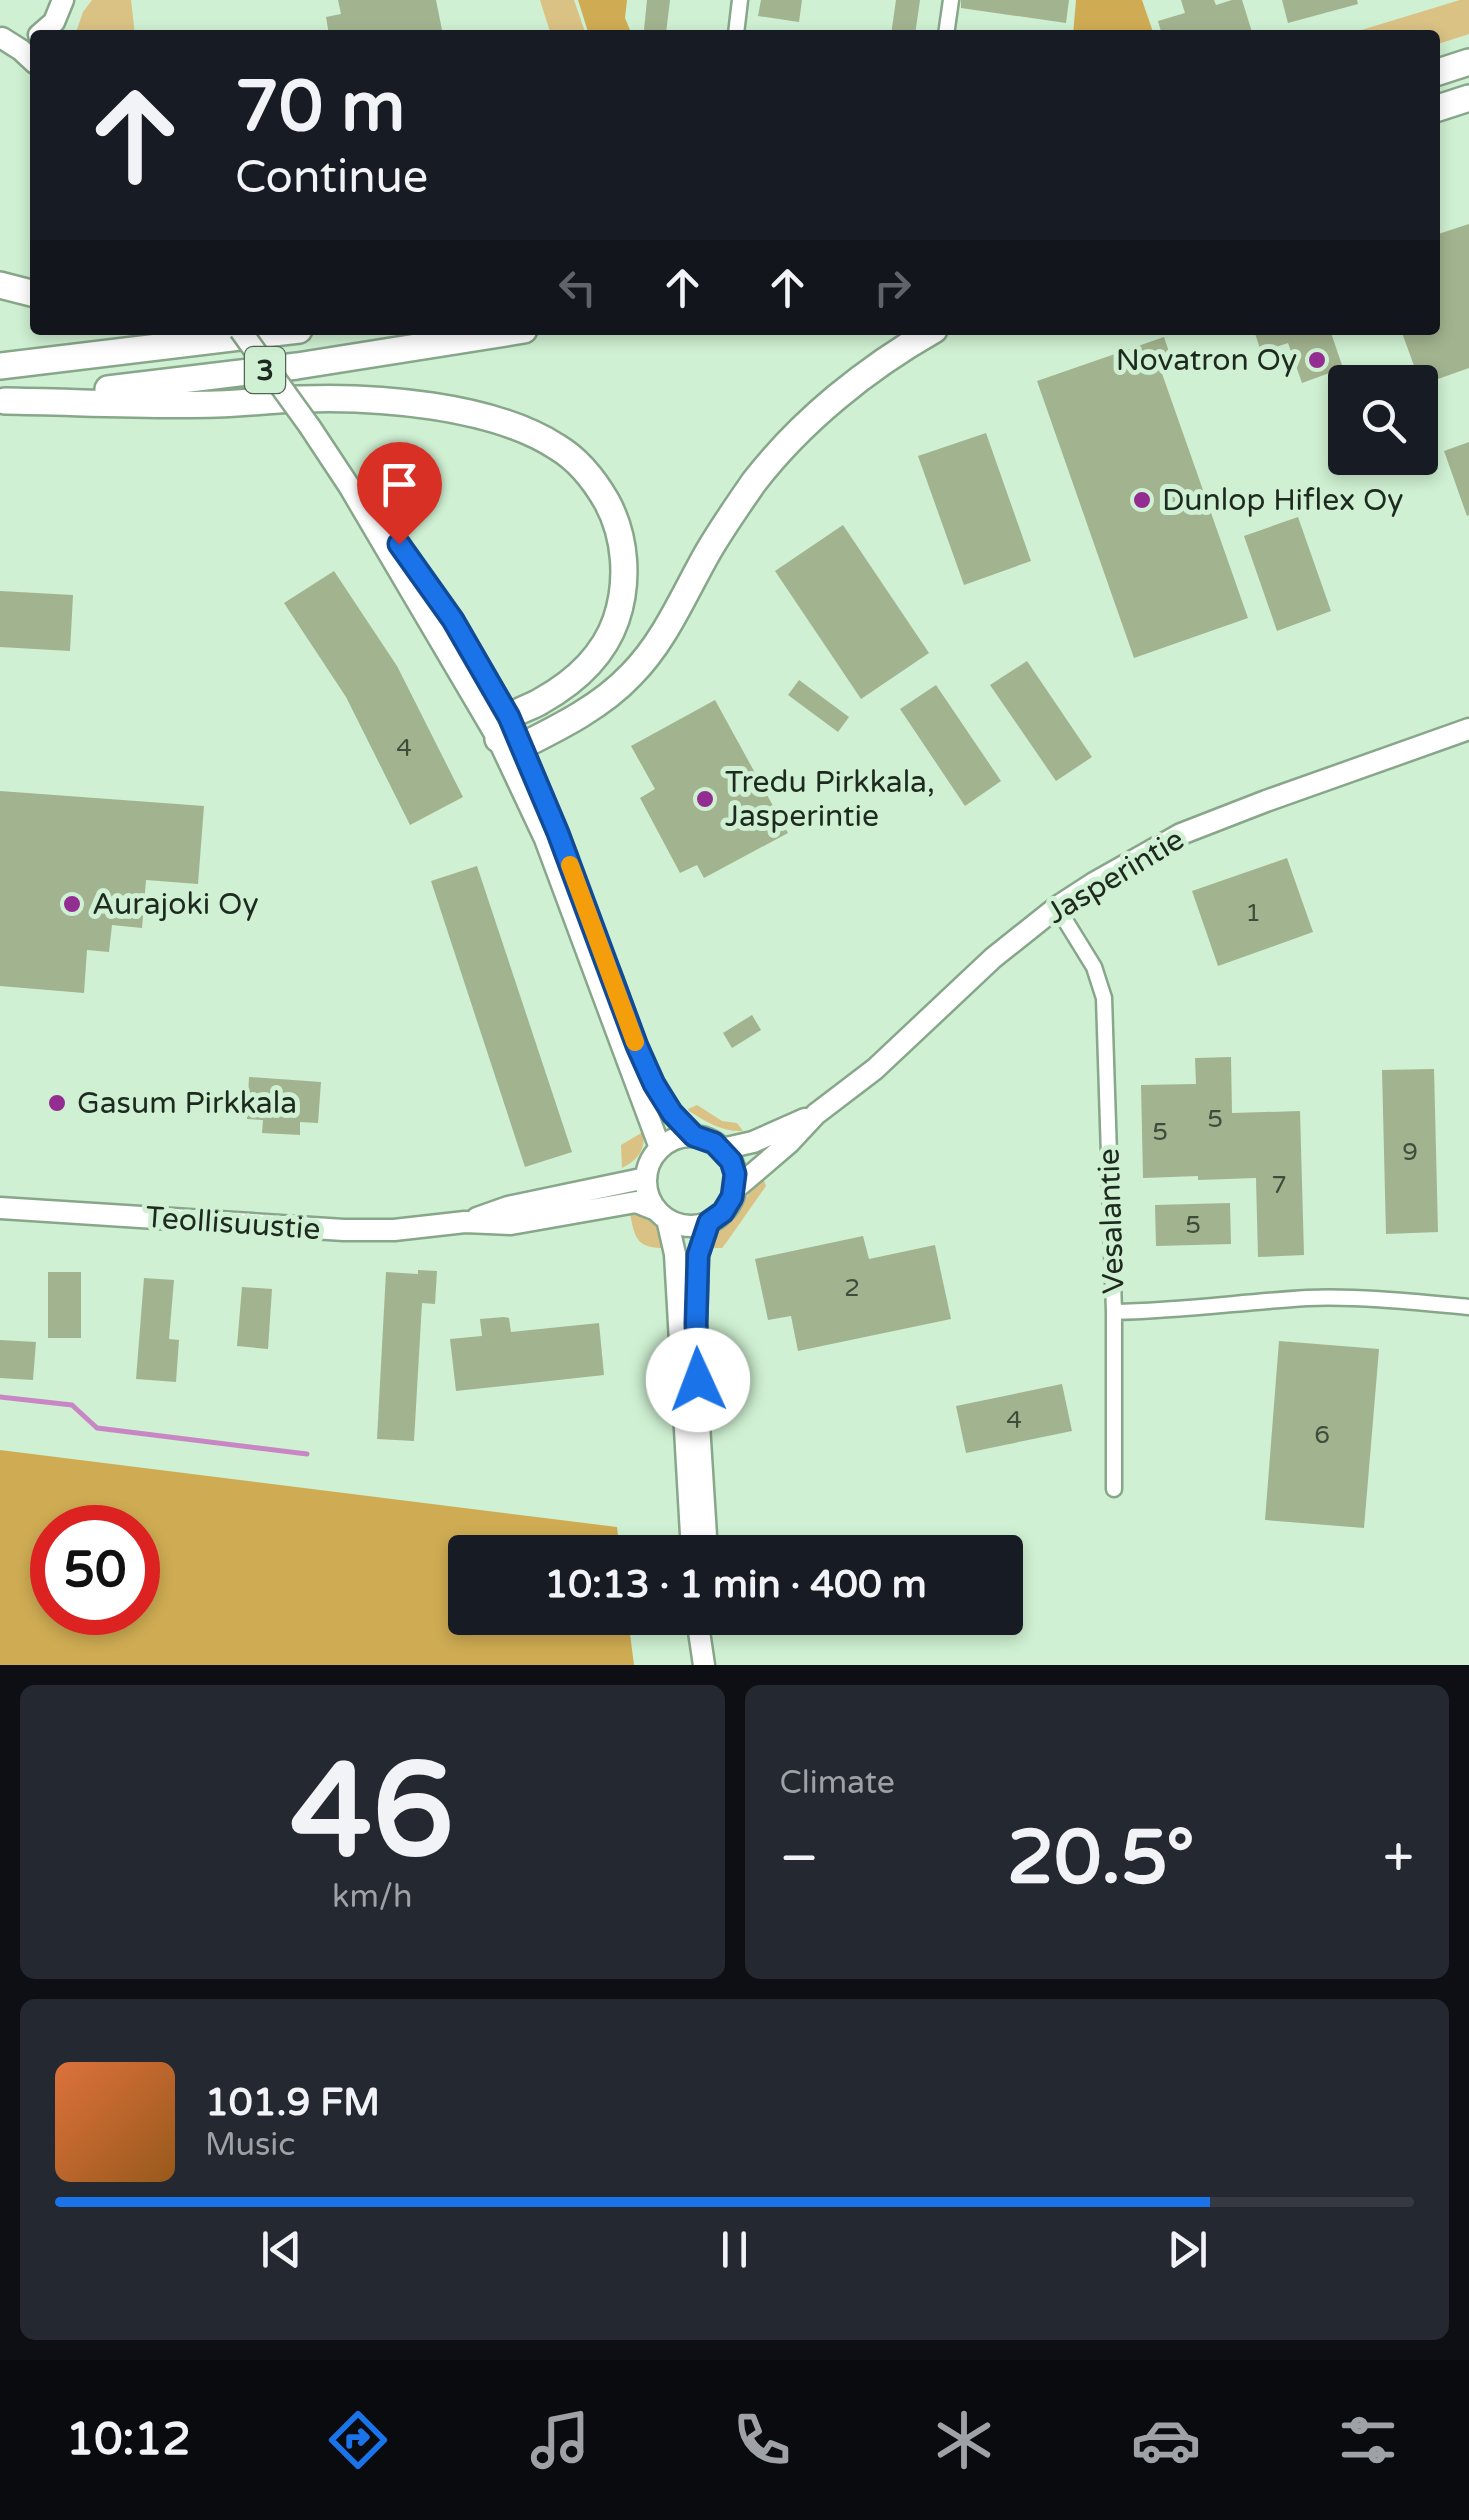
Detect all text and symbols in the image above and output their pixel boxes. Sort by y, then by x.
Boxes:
text: 70 m [235,66,405,150]
icon: ahead [70,70,200,200]
text: Continue [235,151,428,205]
icon: left [550,260,605,315]
icon: ahead [655,260,710,315]
icon: ahead [760,260,815,315]
icon: right [865,260,920,315]
place label: Novatron Oy [1116,342,1297,379]
road number: 3 [245,347,285,393]
marker: Novatron Oy [1306,349,1328,371]
map controls [1328,365,1438,475]
button: search [1328,365,1438,475]
pin [357,442,442,545]
icon: arrive [372,457,427,512]
place label: Dunlop Hiflex Oy [1162,482,1403,519]
marker: Dunlop Hiflex Oy [1131,489,1153,511]
house number: 4 [396,733,412,763]
place label: Tredu Pirkkala, Jasperintie [725,764,935,835]
marker: Tredu Pirkkala, Jasperintie [694,788,716,810]
street label: Jasperintie [1040,821,1191,932]
place label: Aurajoki Oy [92,886,259,923]
marker: Aurajoki Oy [61,893,83,915]
house number: 1 [1245,898,1261,928]
place label: Gasum Pirkkala [77,1085,297,1122]
marker: Gasum Pirkkala [46,1092,68,1114]
house number: 5 [1207,1104,1223,1134]
house number: 5 [1152,1117,1168,1147]
house number: 9 [1402,1137,1418,1167]
street label: Vesalantie [1090,1148,1133,1294]
house number: 7 [1271,1170,1287,1200]
street label: Teollisuustie [144,1199,322,1248]
house number: 5 [1185,1210,1201,1240]
house number: 2 [844,1273,860,1303]
position arrow [646,1328,750,1432]
house number: 4 [1006,1405,1022,1435]
house number: 6 [1314,1420,1330,1450]
speed limit sign: 50 [30,1505,160,1635]
text: 10:13 · 1 min · 400 m [544,1562,927,1608]
text: 46 [291,1735,454,1891]
text: Climate [780,1764,895,1802]
text: 20.5° [1007,1813,1195,1903]
text: − [780,1826,819,1892]
text: + [1383,1826,1414,1892]
text: km/h [332,1878,412,1916]
text: 101.9 FM [205,2080,380,2126]
text: Music [205,2126,295,2164]
icon: previous [254,2222,309,2277]
icon: pause [707,2222,762,2277]
icon: next [1160,2222,1215,2277]
icon: directions [323,2405,393,2475]
icon: music [525,2405,595,2475]
icon: phone [727,2405,797,2475]
icon: climate [929,2405,999,2475]
icon: car [1131,2405,1201,2475]
icon: filters [1333,2405,1403,2475]
text: 10:12 [66,2413,191,2467]

